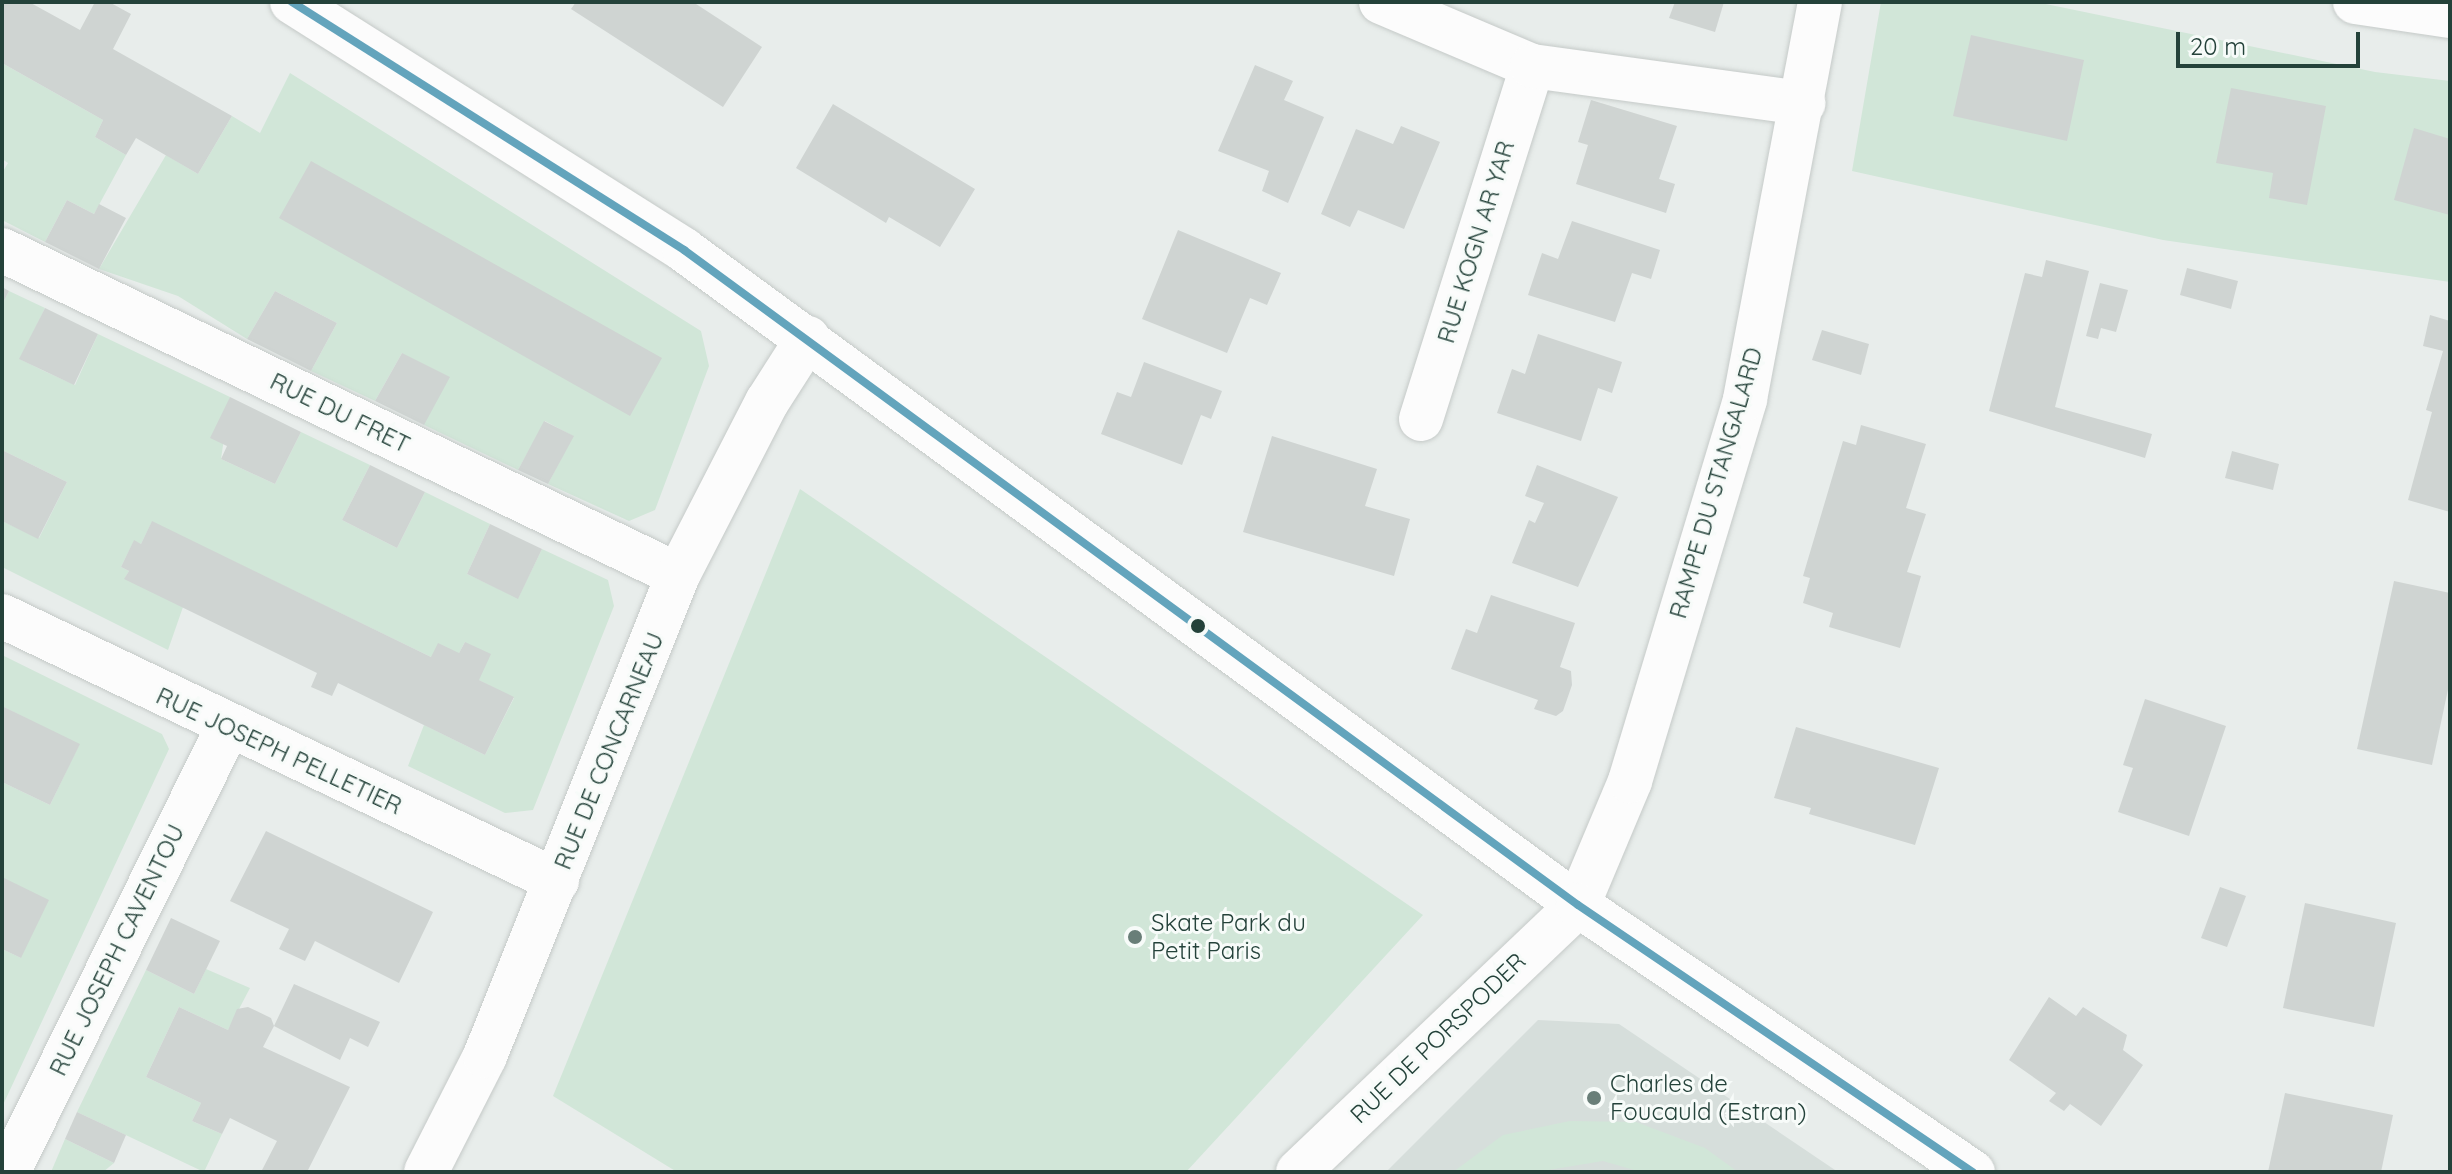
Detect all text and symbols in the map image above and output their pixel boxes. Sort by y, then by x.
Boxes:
scale bar [2180,16,2364,66]
text: 20 m [2190,31,2246,61]
street label: RUE KOGN AR YAR [1432,137,1520,347]
street label: RAMPE DU STANGALARD [1664,344,1768,622]
street label: RUE DU FRET [265,367,415,459]
unlabelled marker [1190,618,1206,634]
street label: RUE DE CONCARNEAU [548,628,670,874]
street label: RUE JOSEPH PELLETIER [151,681,407,821]
street label: RUE JOSEPH CAVENTOU [44,820,190,1080]
place label: Skate Park du Petit Paris [1151,909,1306,965]
marker: Skate Park du Petit Paris [1126,928,1144,946]
street label: RUE DE PORSPODER [1344,947,1532,1129]
place label: Charles de Foucauld (Estran) [1610,1070,1806,1126]
marker: Charles de Foucauld (Estran) [1585,1089,1603,1107]

